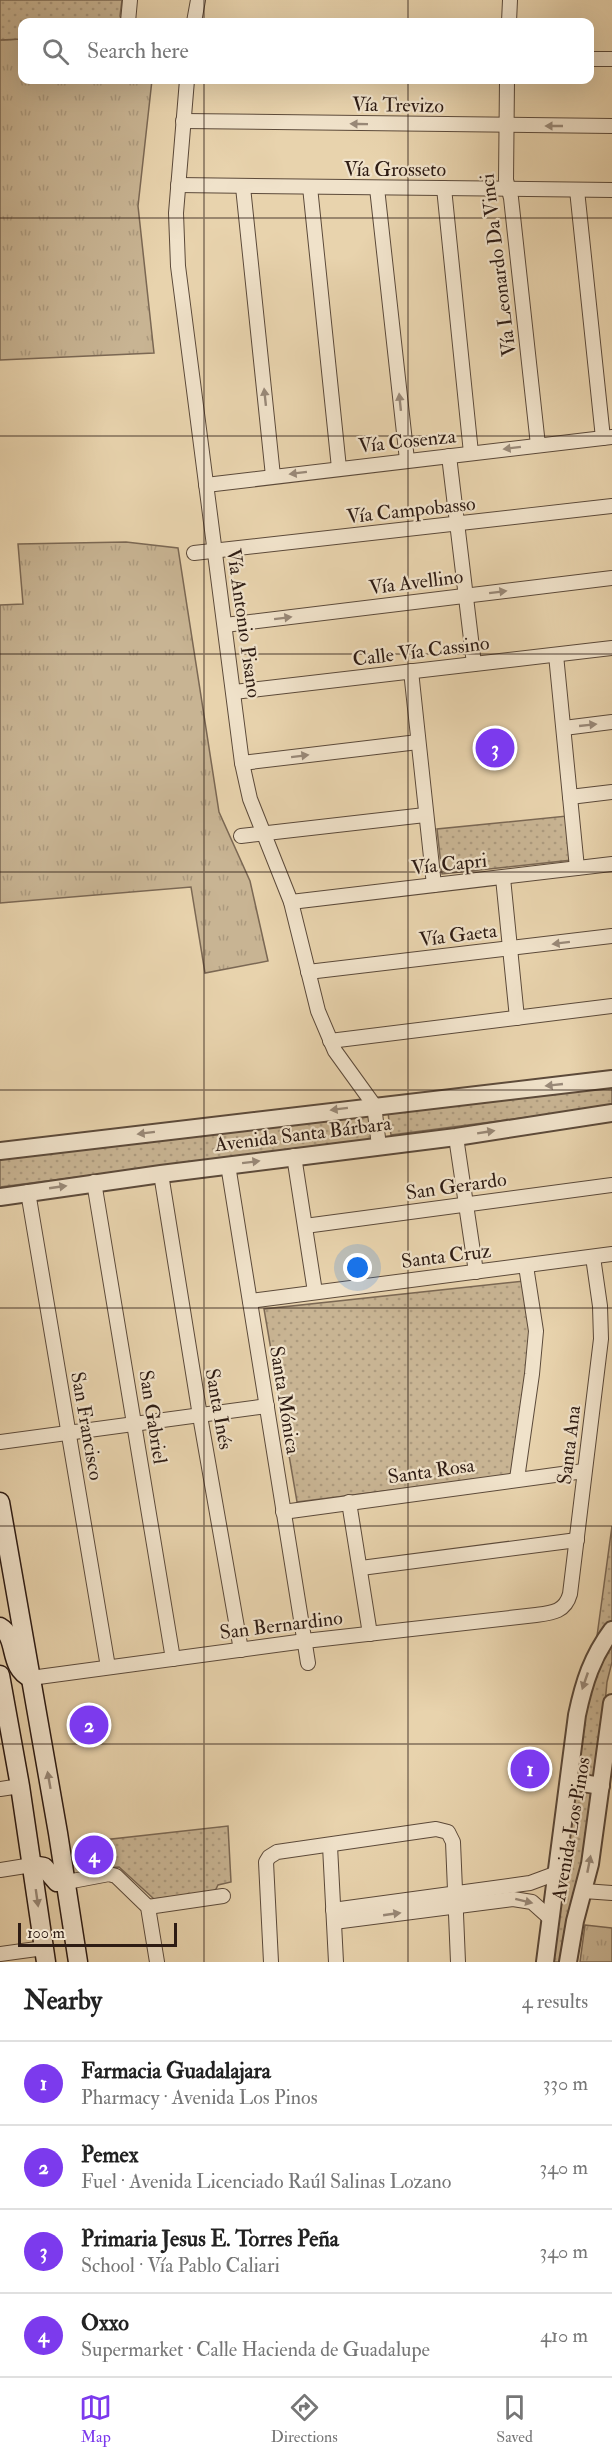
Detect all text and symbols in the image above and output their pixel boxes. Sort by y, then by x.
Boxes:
search box [18,18,594,84]
icon: search [39,35,72,68]
text: Search here [87,37,189,65]
street label: Vía Trevizo [352,92,444,118]
one-way arrow [349,119,368,129]
one-way arrow [544,121,563,131]
street label: Vía Grosseto [344,157,446,182]
street label: Vía Leonardo Da Vinci [474,172,522,358]
one-way arrow [260,387,270,406]
one-way arrow [395,393,405,412]
street label: Vía Cosenza [357,423,458,459]
one-way arrow [503,443,522,453]
one-way arrow [288,468,307,478]
street label: Vía Campobasso [345,491,477,530]
street label: Vía Antonio Pisano [221,547,267,699]
street label: Vía Avellino [367,564,465,600]
one-way arrow [488,587,507,596]
one-way arrow [274,613,293,622]
street label: Calle Vía Cassino [351,630,491,672]
one-way arrow [579,720,598,730]
pin: 3 [476,726,514,771]
one-way arrow [291,751,310,761]
street label: Vía Capri [410,848,488,881]
street label: Vía Gaeta [418,918,499,952]
one-way arrow [551,938,570,947]
one-way arrow [544,1080,563,1090]
one-way arrow [330,1105,349,1114]
street label: Avenida Santa Bárbara [212,1111,394,1157]
one-way arrow [136,1128,155,1137]
one-way arrow [477,1128,496,1137]
one-way arrow [242,1157,261,1167]
street label: San Gerardo [404,1167,508,1205]
one-way arrow [48,1183,67,1192]
street label: Santa Cruz [400,1238,493,1274]
your location [343,1253,372,1282]
street label: Santa Mónica [264,1344,306,1456]
street label: Santa Inés [200,1366,238,1452]
street label: San Gabriel [133,1368,173,1466]
street label: San Francisco [65,1370,109,1482]
street label: Santa Ana [552,1403,586,1486]
street label: Santa Rosa [386,1452,477,1489]
street label: San Bernardino [218,1605,344,1645]
one-way arrow [580,1672,590,1690]
pin: 2 [70,1702,109,1748]
pin: 1 [510,1746,550,1792]
street label: Avenida Los Pinos [546,1755,596,1904]
one-way arrow [44,1770,53,1789]
pin: 4 [74,1832,113,1878]
one-way arrow [585,1854,594,1873]
one-way arrow [32,1889,41,1908]
one-way arrow [515,1897,533,1907]
one-way arrow [382,1910,401,1919]
scale bar [18,1920,177,1948]
text: 100 m [27,1923,65,1943]
text: Nearby [24,1985,102,2017]
text: 4 results [522,1989,588,2014]
text: Farmacia Guadalajara [81,2057,271,2085]
text: 1 [40,2071,47,2096]
text: 330 m [543,2071,588,2096]
text: Pharmacy · Avenida Los Pinos [81,2085,318,2110]
text: Pemex [81,2141,138,2169]
text: 2 [38,2155,49,2180]
text: 340 m [540,2155,588,2180]
text: Fuel · Avenida Licenciado Raúl Salinas Lozano [81,2169,451,2194]
text: Primaria Jesus E. Torres Peña [81,2225,339,2253]
text: 3 [40,2239,47,2264]
text: 340 m [540,2239,588,2264]
text: School · Vía Pablo Caliari [81,2253,280,2278]
text: Oxxo [81,2309,129,2337]
text: 4 [38,2323,49,2348]
text: 410 m [540,2323,588,2348]
text: Supermarket · Calle Hacienda de Guadalupe [81,2337,430,2362]
tab: Map [79,2391,112,2447]
tab: Directions [271,2391,338,2447]
tab: Saved [496,2391,533,2447]

